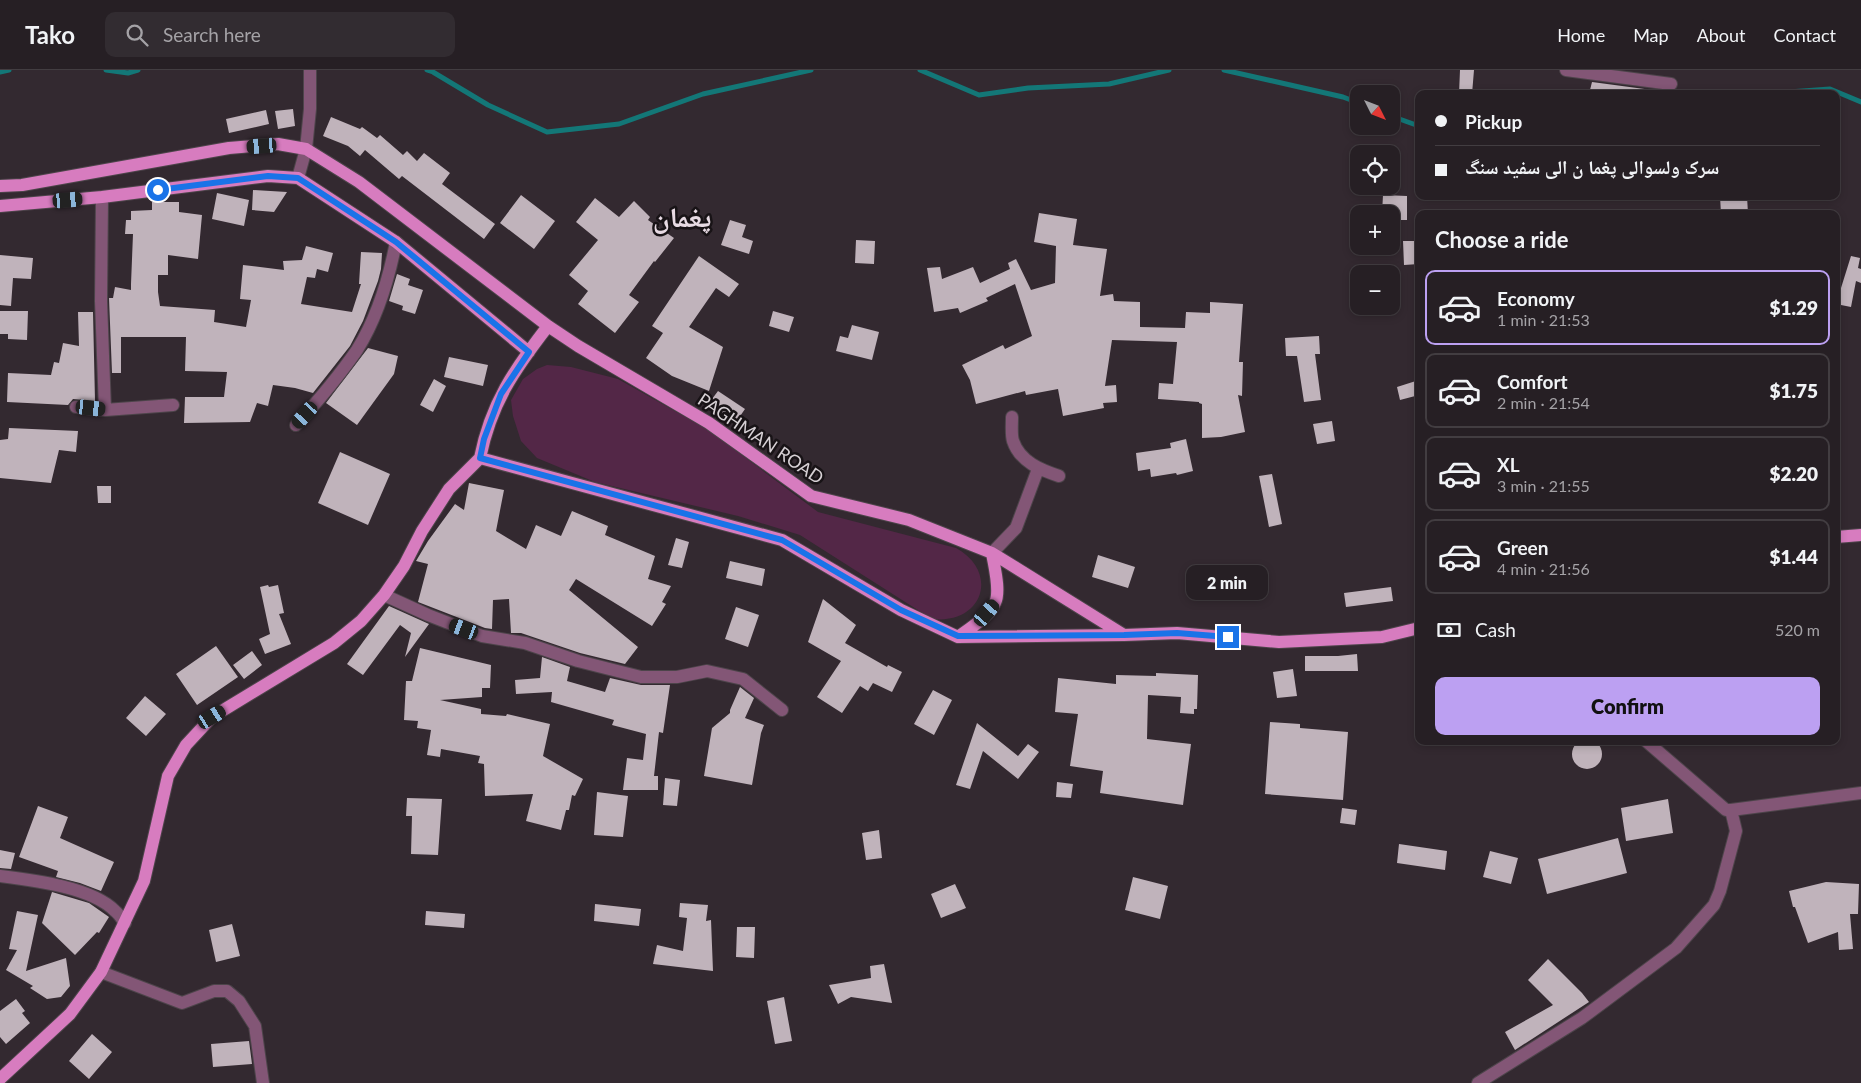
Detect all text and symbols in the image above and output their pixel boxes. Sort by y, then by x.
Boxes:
search box [105,12,455,57]
text: Tako [25,20,75,49]
icon: search [123,21,151,49]
text: Search here [163,23,261,46]
text: Home [1557,24,1605,46]
text: Map [1633,24,1669,46]
text: About [1697,24,1746,46]
text: Contact [1774,24,1836,46]
north arrow [1350,85,1400,135]
map controls [1350,85,1400,315]
text: Pickup [1465,110,1522,133]
car [246,137,277,155]
button: locate [1350,145,1400,195]
text: سرک ولسوالی پغما ن الی سفید سنگ [1465,155,1719,178]
route start [147,179,169,201]
car [52,191,83,209]
district label: پغمان [653,199,711,234]
button: + [1350,205,1400,255]
text: Choose a ride [1435,226,1569,253]
button: − [1350,265,1400,315]
icon: car [1437,285,1482,330]
text: Economy [1497,287,1575,310]
text: $1.29 [1769,296,1818,319]
text: 1 min · 21:53 [1497,310,1590,329]
icon: car [1437,368,1482,413]
text: Comfort [1497,370,1568,393]
text: $1.75 [1769,379,1818,402]
street label: PAGHMAN ROAD [694,388,828,488]
text: 2 min · 21:54 [1497,393,1590,412]
car [75,399,106,417]
car [289,399,320,431]
icon: car [1437,451,1482,496]
text: XL [1497,453,1520,476]
text: $2.20 [1769,462,1818,485]
text: 3 min · 21:55 [1497,476,1590,495]
icon: car [1437,534,1482,579]
text: Green [1497,536,1548,559]
text: $1.44 [1769,545,1818,568]
text: 4 min · 21:56 [1497,559,1590,578]
callout: 2 min [1187,564,1269,600]
text: 2 min [1207,573,1247,592]
car [971,597,1002,629]
icon: cash [1435,616,1463,644]
car [447,617,480,641]
text: Cash [1475,618,1516,641]
text: 520 m [1775,620,1820,639]
route end [1217,626,1239,648]
button: Confirm [1435,677,1820,735]
car [195,703,228,731]

